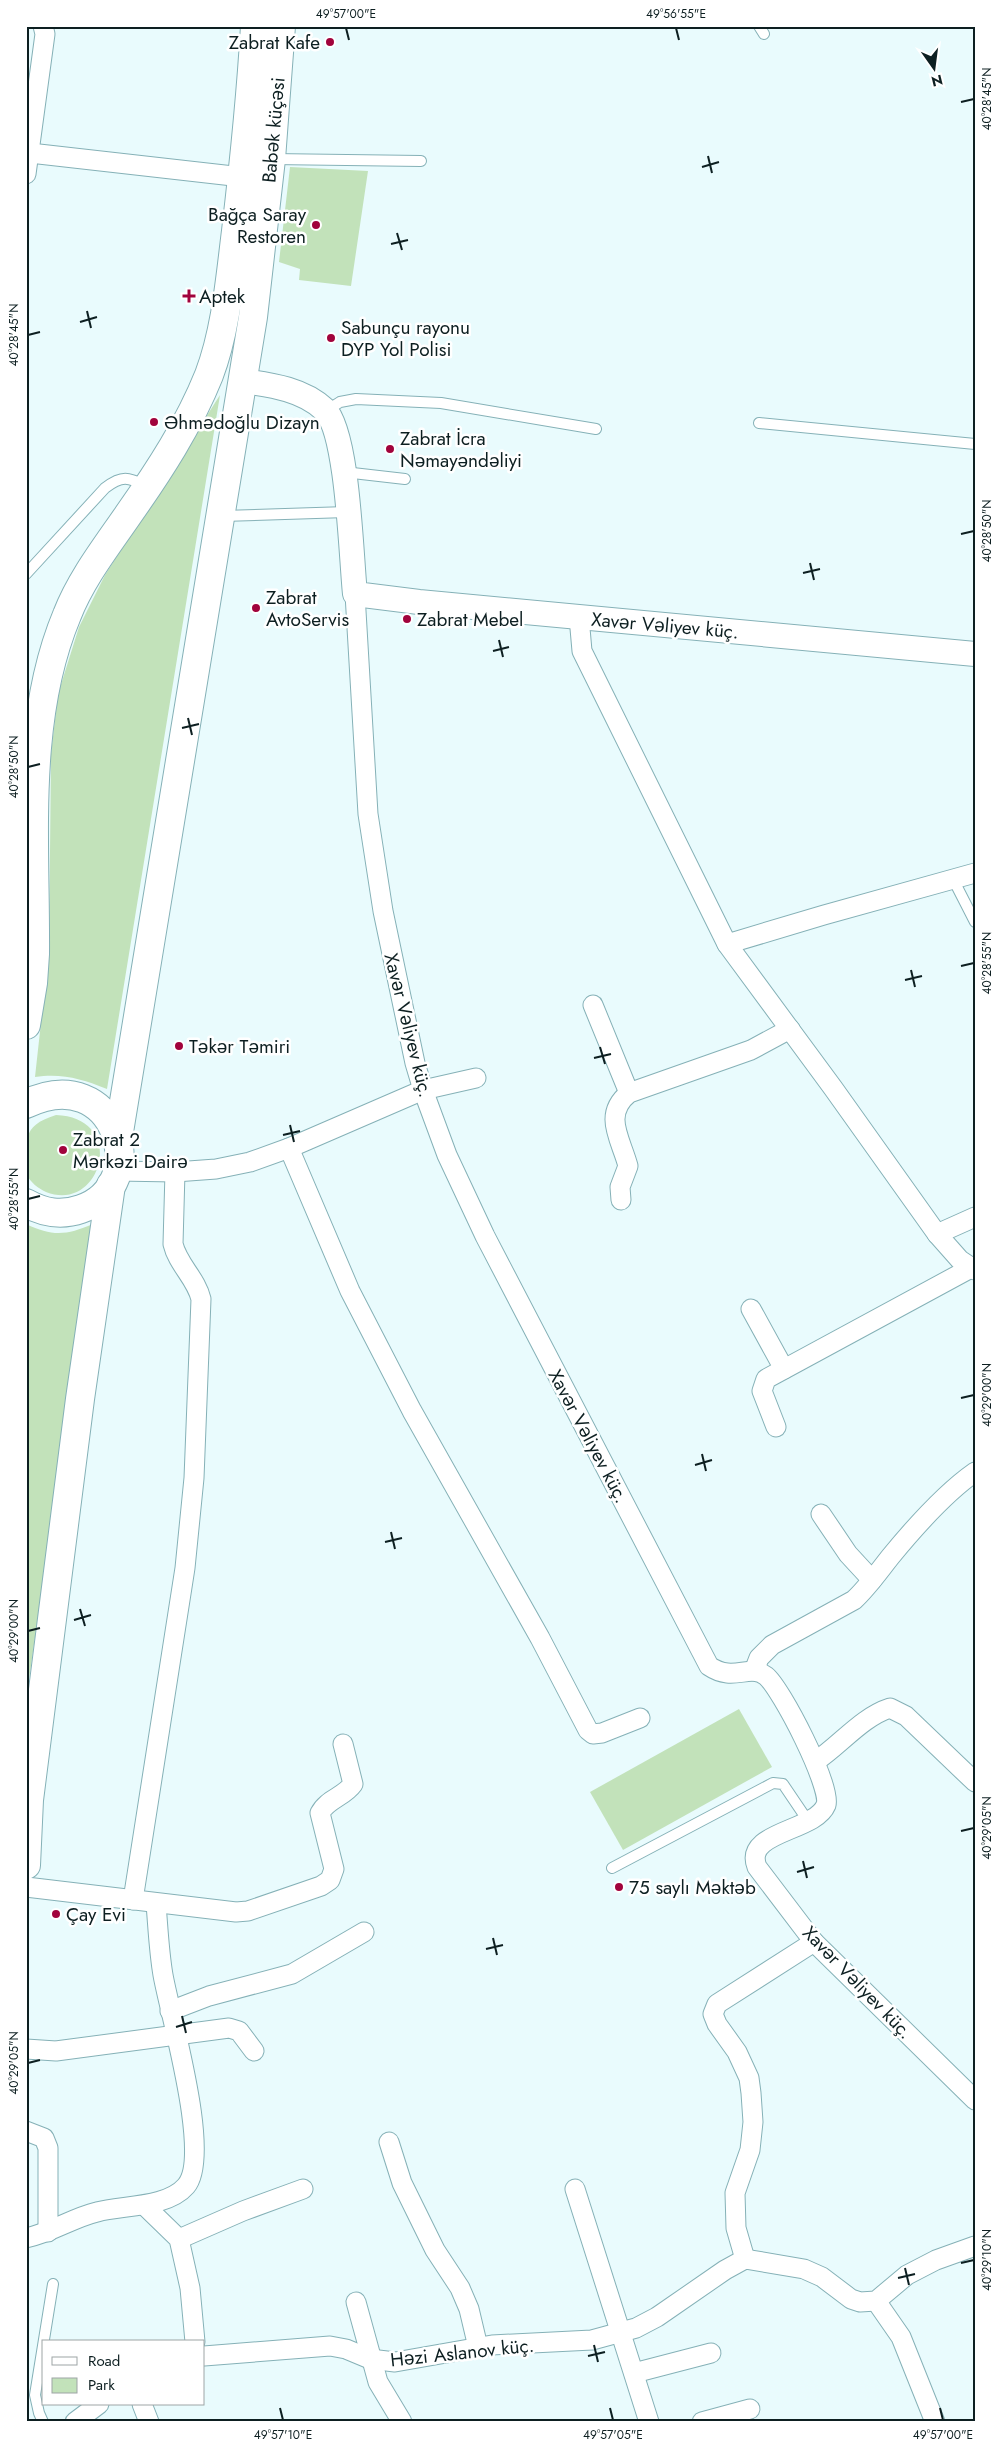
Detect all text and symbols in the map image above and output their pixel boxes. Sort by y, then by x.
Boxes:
text: 49°57'00"E [316,5,376,23]
text: 49°56'55"E [646,5,706,23]
place label: Zabrat Kafe [229,29,320,56]
marker: Zabrat Kafe [324,36,336,48]
north arrow [908,42,958,92]
text: 40°28'45"N [978,68,996,130]
text: N [929,70,945,92]
street label: Babək küçəsi [255,76,292,184]
place label: Bağça Saray Restoren [208,201,307,250]
marker: Bağça Saray Restoren [310,219,322,231]
place label: Aptek [199,283,246,310]
marker: Aptek [183,290,195,302]
text: 40°28'45"N [5,304,23,366]
place label: Sabunçu rayonu DYP Yol Polisi [341,314,470,363]
marker: Sabunçu rayonu DYP Yol Polisi [325,332,337,344]
place label: Əhmədoğlu Dizayn [164,409,320,436]
marker: Əhmədoğlu Dizayn [148,416,160,428]
place label: Zabrat İcra Nəmayəndəliyi [400,425,522,474]
marker: Zabrat İcra Nəmayəndəliyi [384,443,396,455]
text: 40°28'50"N [978,499,996,563]
place label: Zabrat AvtoServis [266,584,349,633]
marker: Zabrat AvtoServis [250,602,262,614]
place label: Zabrat Mebel [417,606,523,633]
street label: Xavər Vəliyev küç. [590,606,740,645]
marker: Zabrat Mebel [401,613,413,625]
text: 40°28'50"N [5,735,23,799]
text: 40°28'55"N [978,932,996,994]
street label: Xavər Vəliyev küç. [378,950,440,1100]
place label: Təkər Təmiri [189,1033,290,1060]
marker: Təkər Təmiri [173,1040,185,1052]
place label: Zabrat 2 Mərkəzi Dairə [73,1126,188,1175]
marker: Zabrat 2 Mərkəzi Dairə [57,1144,69,1156]
text: 40°28'55"N [5,1168,23,1230]
text: 40°29'00"N [978,1363,996,1427]
street label: Xavər Vəliyev küç. [542,1365,635,1508]
text: 40°29'00"N [5,1599,23,1663]
text: 40°29'05"N [978,1796,996,1860]
place label: 75 saylı Məktəb [629,1874,756,1901]
marker: 75 saylı Məktəb [613,1881,625,1893]
place label: Çay Evi [66,1901,126,1928]
marker: Çay Evi [50,1908,62,1920]
street label: Xavər Vəliyev küç. [797,1920,919,2045]
text: 40°29'05"N [5,2031,23,2095]
text: 40°29'10"N [978,2229,996,2291]
street label: Həzi Aslanov küç. [389,2332,535,2373]
legend [42,2340,205,2406]
text: Road [88,2350,120,2372]
text: Park [88,2374,115,2396]
text: 49°57'10"E [254,2426,312,2444]
text: 49°57'05"E [583,2426,643,2444]
text: 49°57'00"E [913,2426,973,2444]

